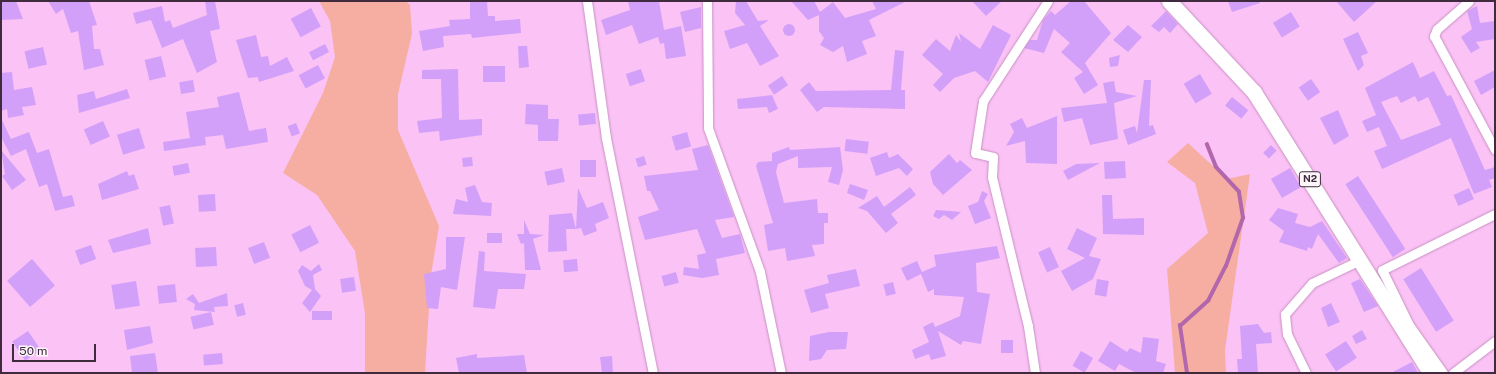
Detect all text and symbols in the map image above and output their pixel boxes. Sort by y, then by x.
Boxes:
road number: N2 [1298,171,1322,187]
scale bar [14,336,98,362]
text: 50 m [19,344,47,358]

